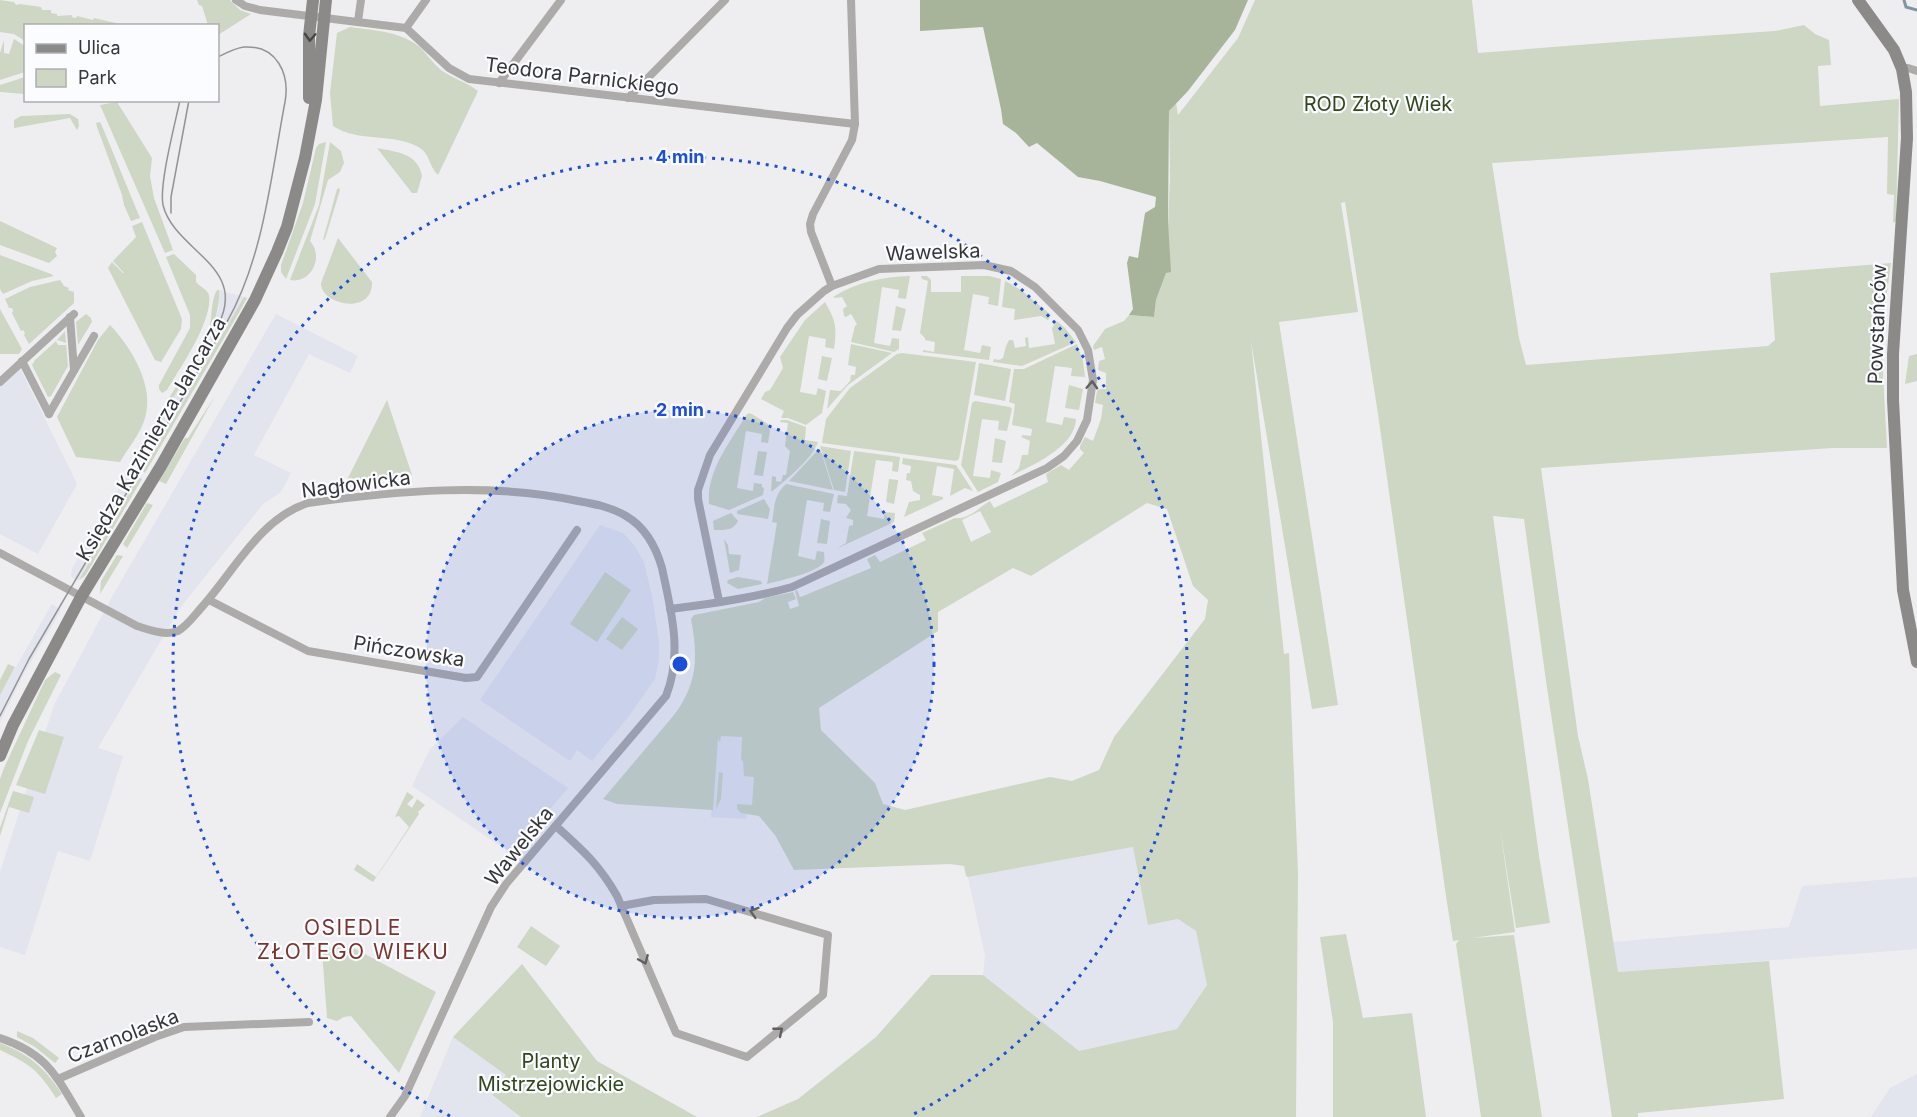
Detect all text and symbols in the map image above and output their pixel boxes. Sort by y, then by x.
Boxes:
legend [24,24,219,102]
one-way arrow [303,32,316,41]
text: Ulica [78,37,121,58]
street label: Teodora Parnickiego [484,52,680,100]
text: Park [78,67,117,88]
park label: ROD Złoty Wiek [1304,92,1452,116]
text: 4 min [656,146,704,167]
street label: Wawelska [885,238,981,266]
street label: Powstańców [1863,263,1891,385]
street label: Księdza Kazimierza Jancarza [71,313,231,565]
one-way arrow [1086,380,1099,389]
text: 2 min [656,399,704,420]
street label: Nagłowicka [300,465,412,503]
street label: Pińczowska [352,630,466,672]
centre of rings [670,654,690,674]
street label: Wawelska [480,801,558,891]
one-way arrow [749,907,760,920]
district label: OSIEDLE ZŁOTEGO WIEKU [257,915,449,964]
one-way arrow [637,954,649,965]
street label: Czarnolaska [64,1004,182,1068]
one-way arrow [772,1027,783,1038]
park label: Planty Mistrzejowickie [478,1049,624,1096]

